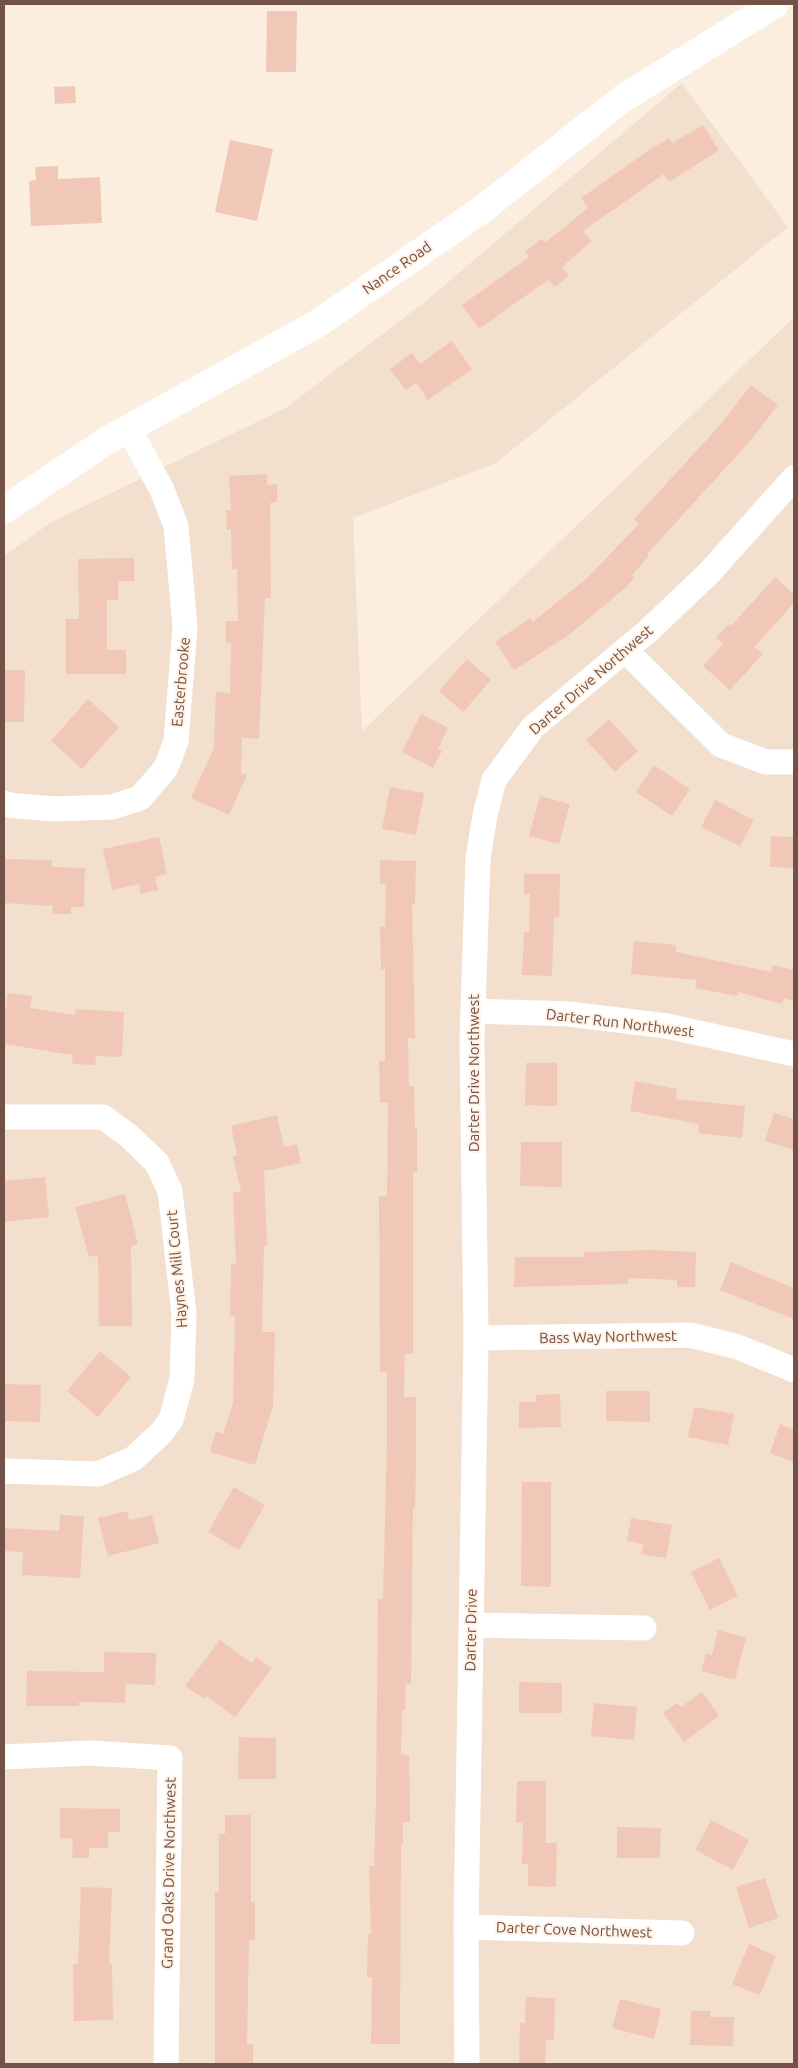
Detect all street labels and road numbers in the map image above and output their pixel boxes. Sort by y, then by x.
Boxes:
street label: Nance Road [359,238,434,298]
street label: Darter Drive Northwest [525,621,656,738]
street label: Easterbrooke [168,636,193,728]
street label: Darter Drive Northwest [465,994,482,1152]
street label: Darter Run Northwest [545,1005,695,1040]
street label: Haynes Mill Court [163,1209,190,1329]
street label: Bass Way Northwest [539,1327,677,1346]
street label: Darter Drive [461,1588,480,1671]
street label: Grand Oaks Drive Northwest [158,1777,179,1969]
street label: Darter Cove Northwest [496,1918,652,1941]

